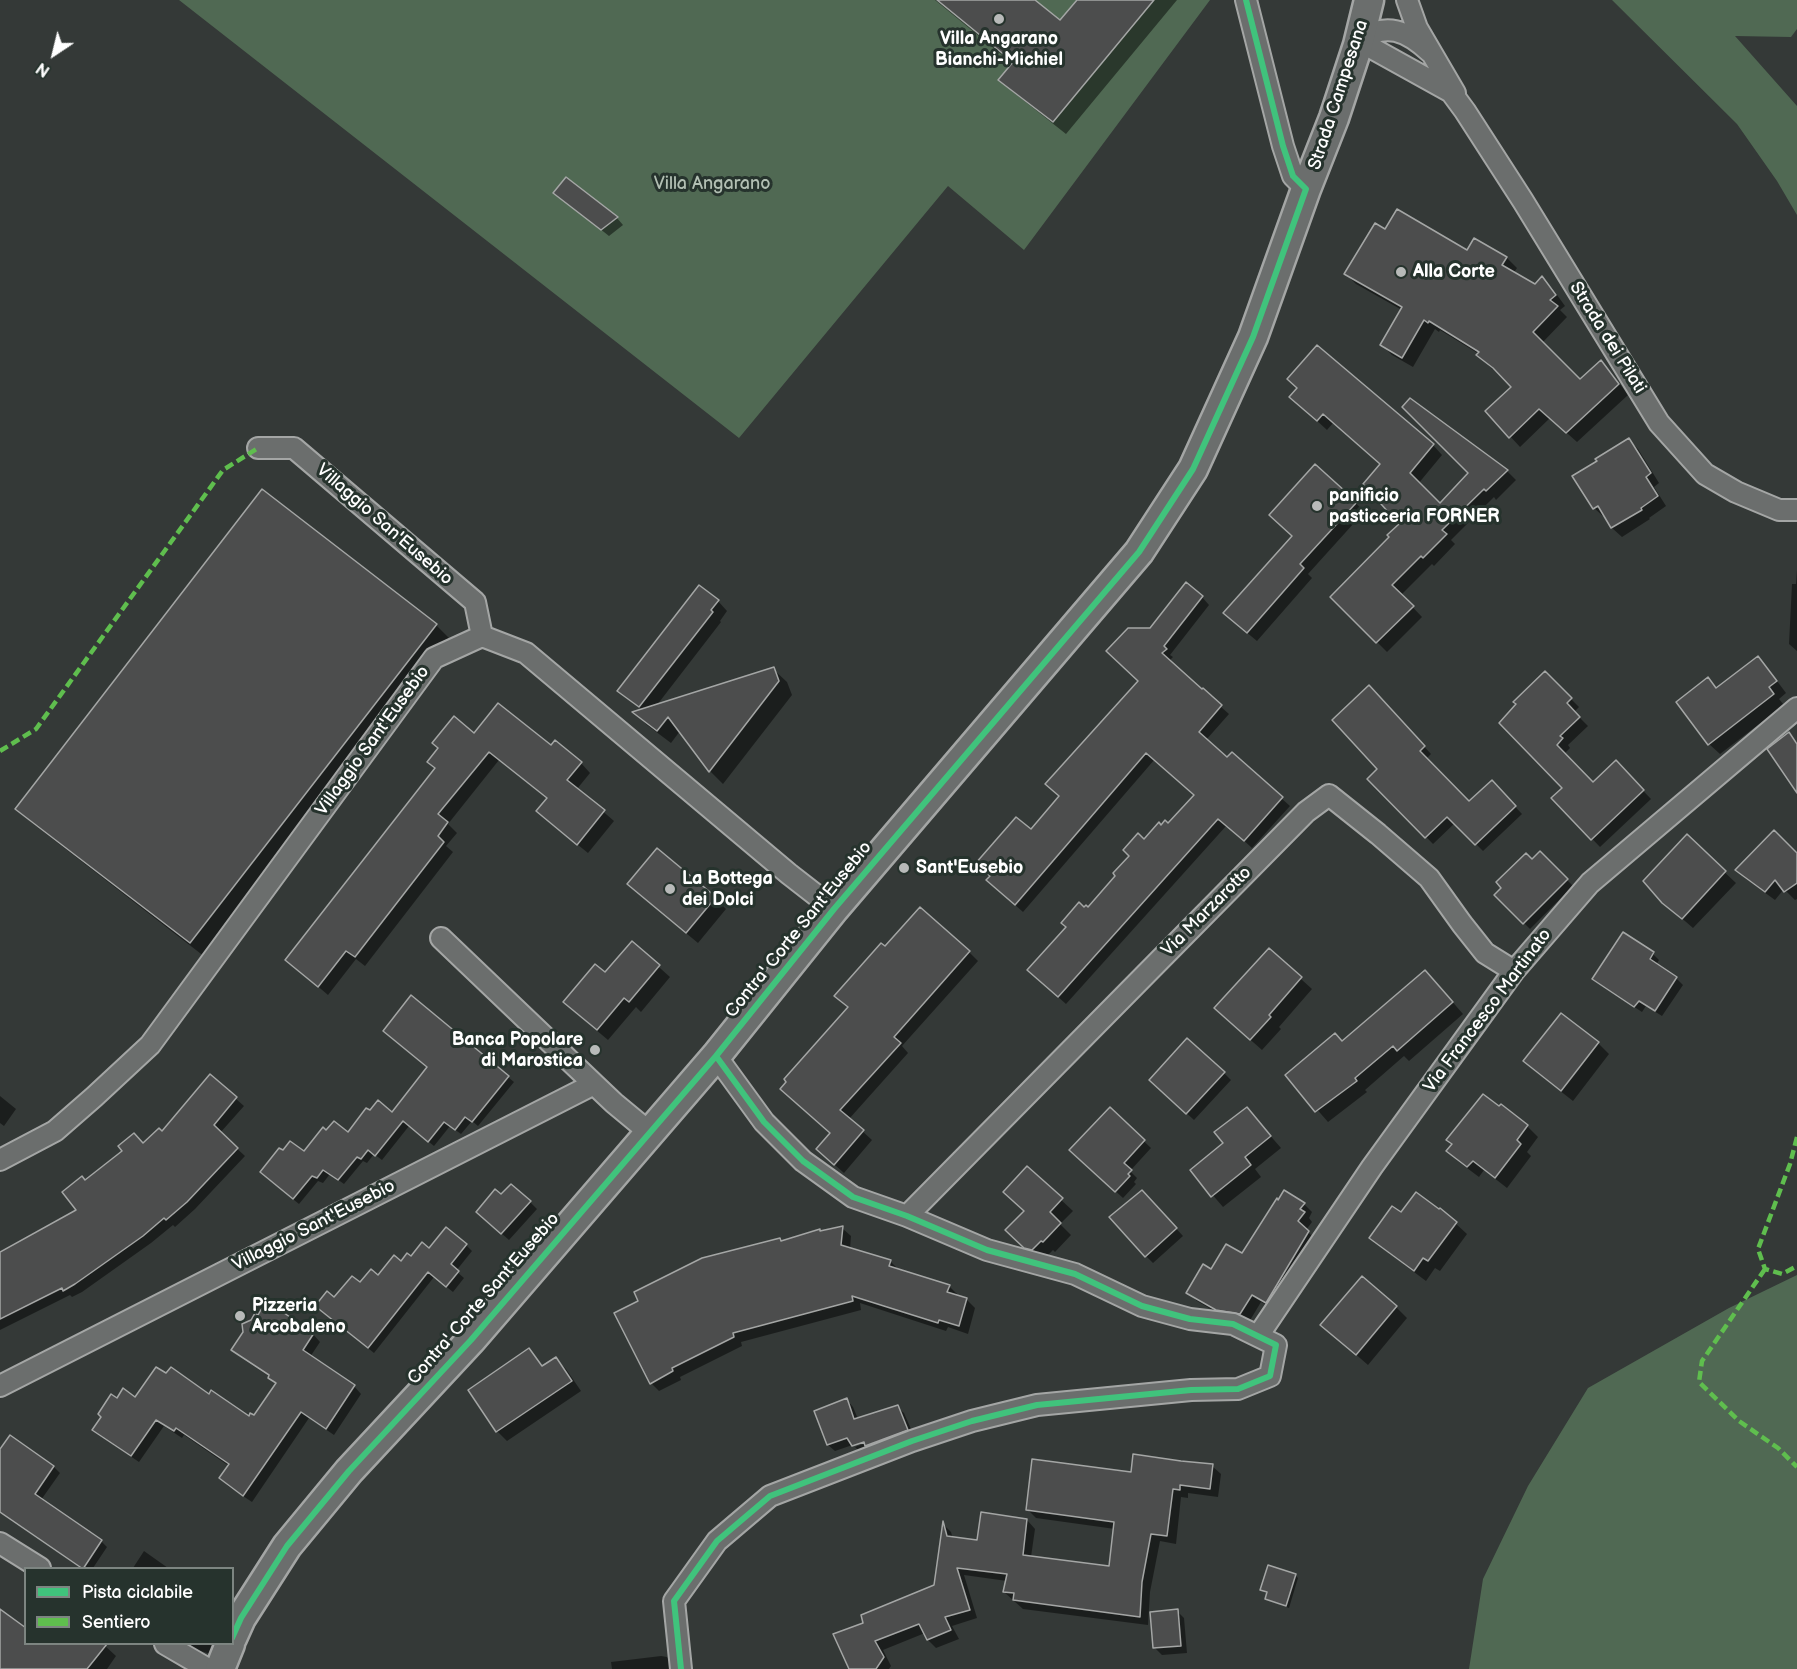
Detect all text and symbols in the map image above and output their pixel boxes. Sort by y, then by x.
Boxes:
marker: Villa Angarano Bianchi-Michiel [992,12,1006,26]
street label: Strada Campesana [1305,17,1373,173]
north arrow [24,24,84,84]
place label: Villa Angarano Bianchi-Michiel [935,28,1063,70]
text: N [33,58,54,80]
park label: Villa Angarano [654,173,770,195]
place label: Alla Corte [1413,261,1495,283]
marker: Alla Corte [1394,265,1408,279]
street label: Strada dei Pilati [1564,278,1650,398]
street label: Villaggio San'Eusebio [311,460,457,590]
place label: panificio pasticceria FORNER [1329,485,1500,528]
marker: panificio pasticceria FORNER [1310,499,1324,513]
street label: Villaggio Sant'Eusebio [311,662,435,820]
street label: Contra' Corte Sant'Eusebio [721,838,877,1022]
place label: Sant'Eusebio [916,857,1023,879]
marker: Sant'Eusebio [897,861,911,875]
street label: Via Marzarotto [1158,863,1256,961]
place label: La Bottega dei Dolci [682,868,773,910]
marker: La Bottega dei Dolci [663,882,677,896]
street label: Via Francesco Martinato [1419,925,1557,1097]
place label: Banca Popolare di Marostica [452,1029,583,1072]
marker: Banca Popolare di Marostica [588,1043,602,1057]
street label: Villaggio Sant'Eusebio [229,1176,399,1276]
street label: Contra' Corte Sant'Eusebio [404,1209,564,1389]
place label: Pizzeria Arcobaleno [252,1295,346,1338]
marker: Pizzeria Arcobaleno [233,1309,247,1323]
legend [24,1567,234,1645]
text: Pista ciclabile [82,1582,193,1603]
text: Sentiero [82,1612,151,1633]

